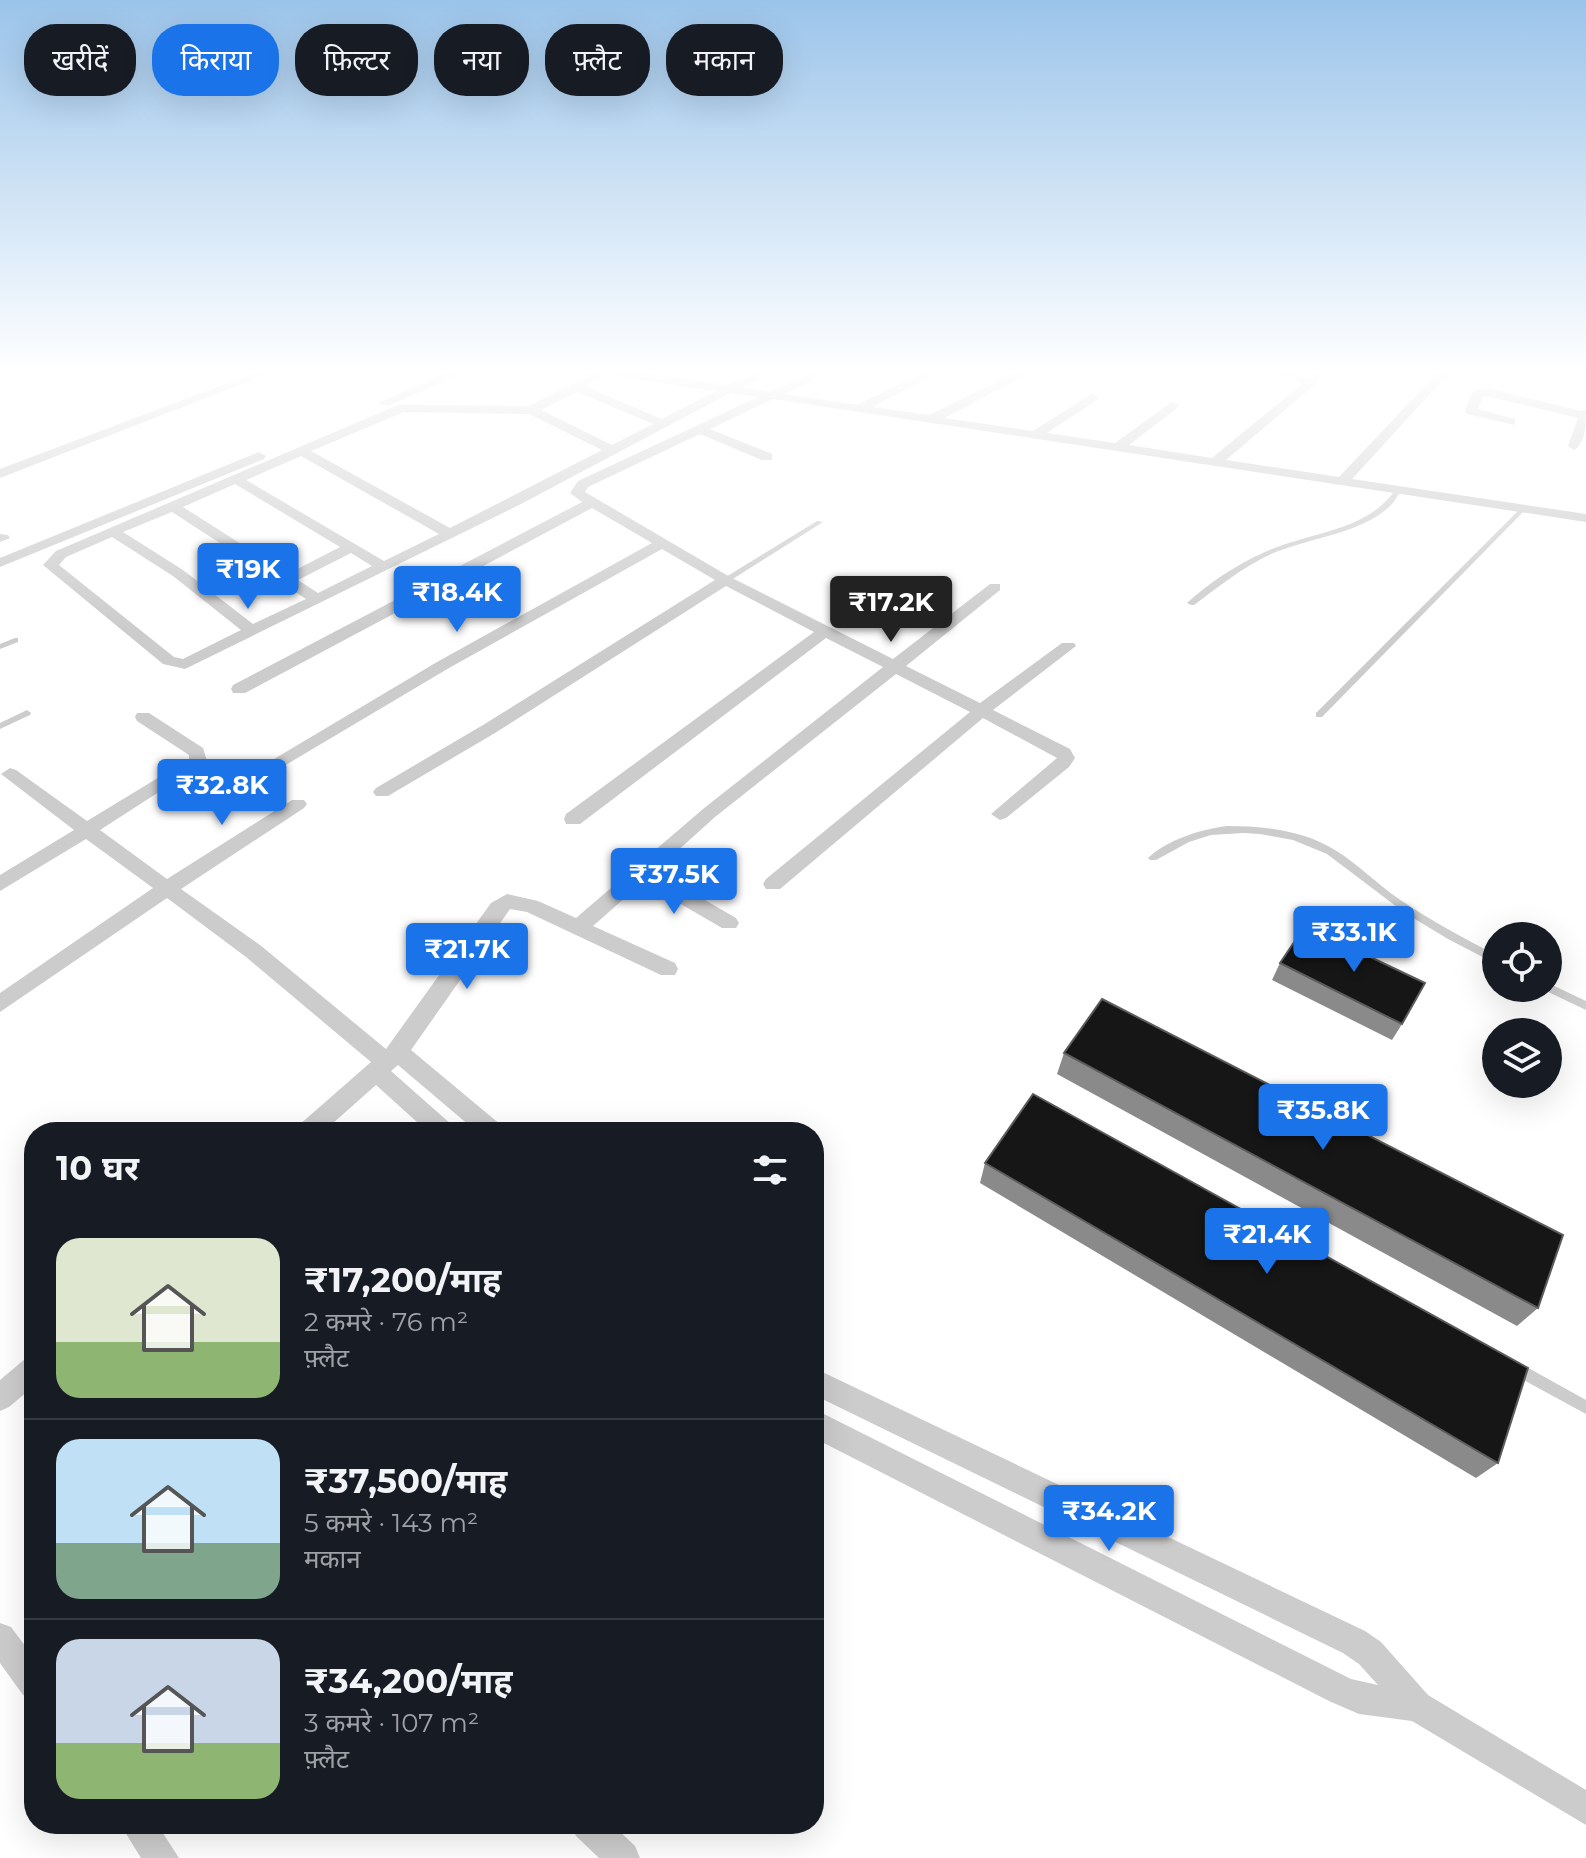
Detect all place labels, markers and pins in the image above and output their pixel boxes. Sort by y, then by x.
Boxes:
pin: ₹19K [201,543,295,611]
pin: ₹18.4K [392,566,522,634]
pin: ₹17.2K [826,576,956,644]
pin: ₹32.8K [157,759,287,827]
pin: ₹37.5K [609,848,739,916]
pin: ₹33.1K [1289,906,1419,974]
pin: ₹21.7K [402,923,532,991]
pin: ₹35.8K [1258,1084,1388,1152]
pin: ₹21.4K [1202,1208,1332,1276]
pin: ₹34.2K [1044,1485,1174,1553]

